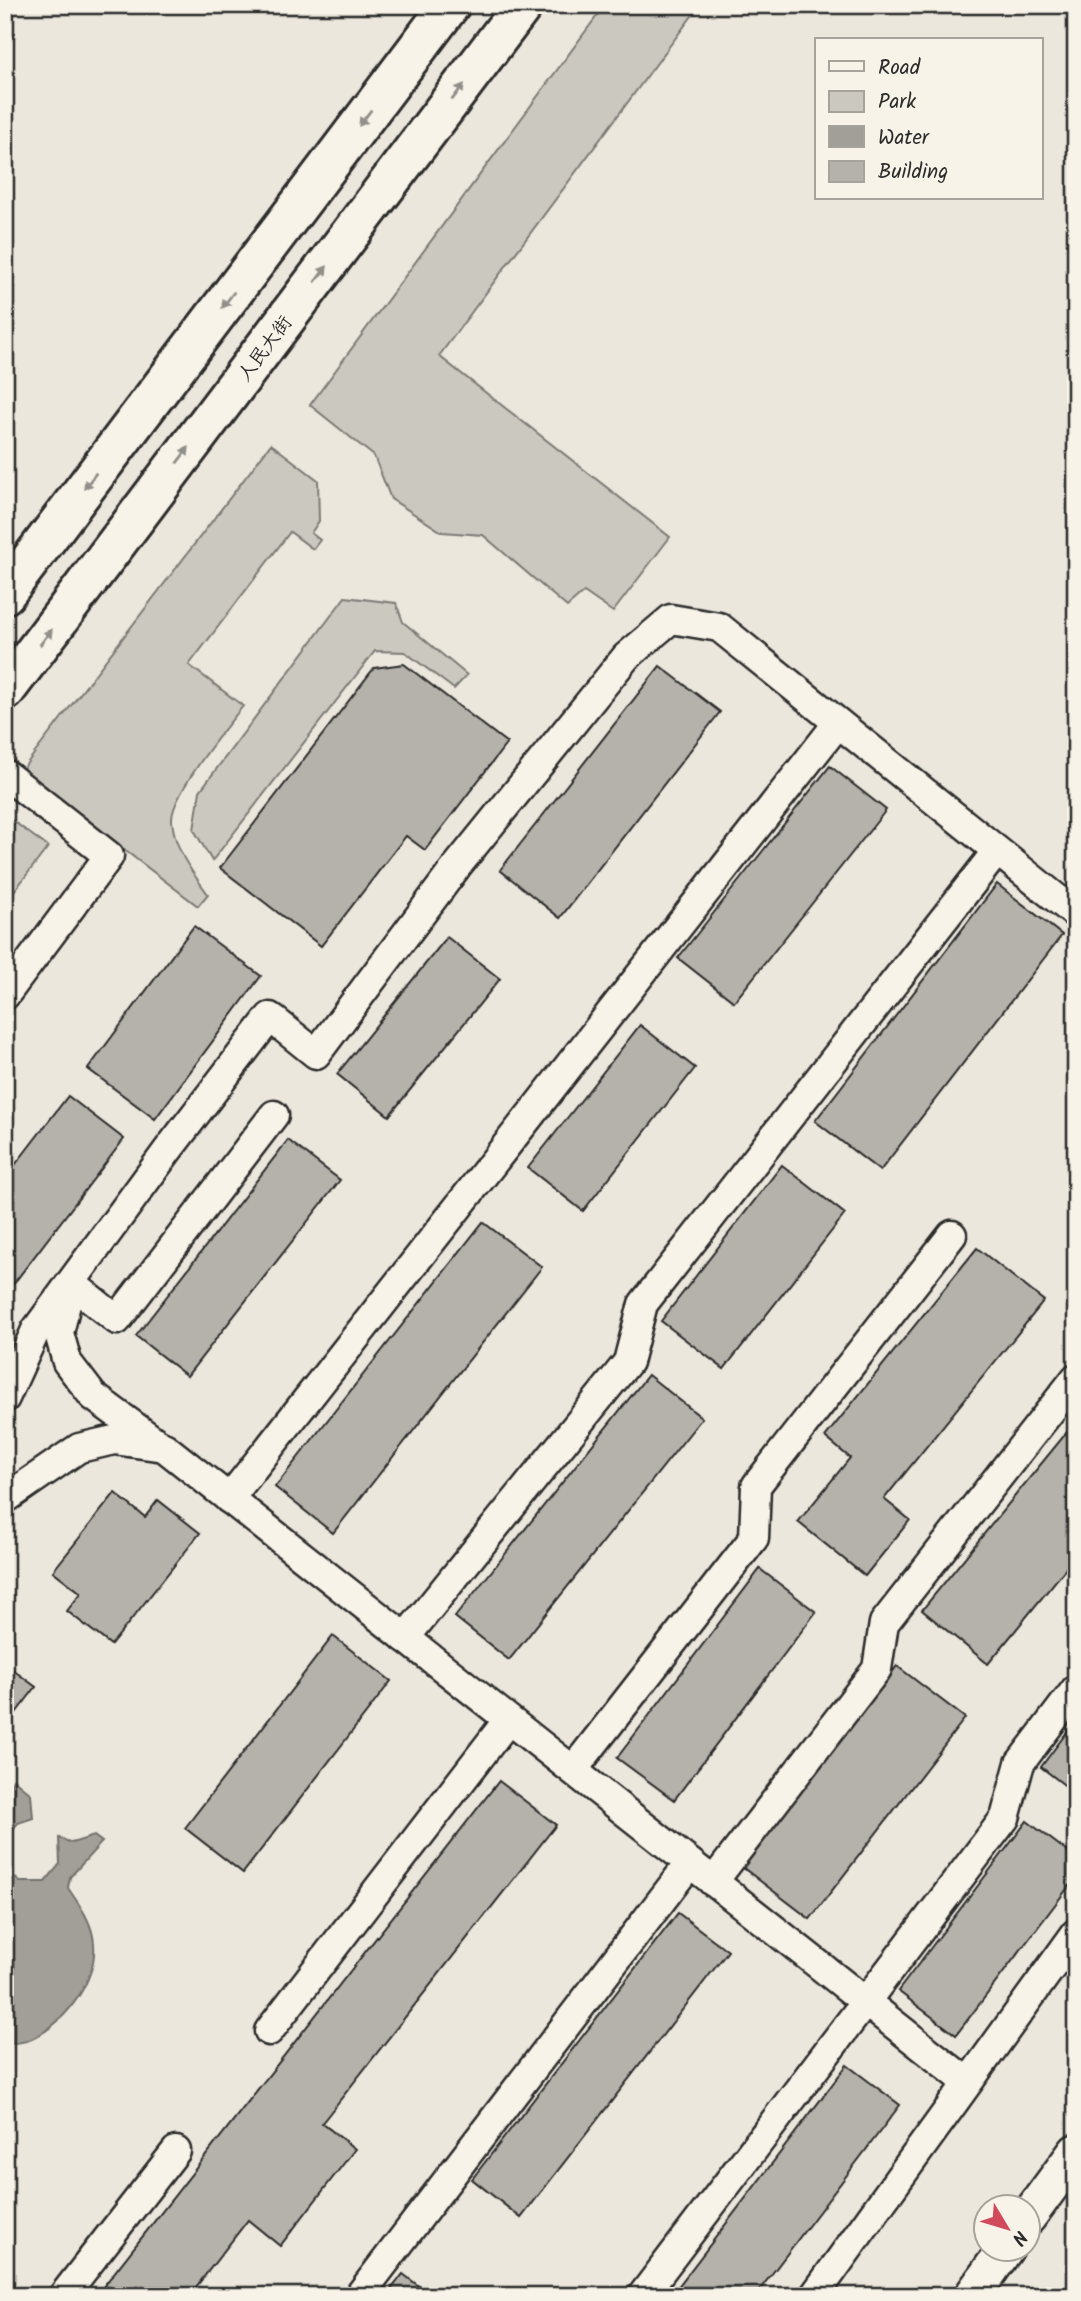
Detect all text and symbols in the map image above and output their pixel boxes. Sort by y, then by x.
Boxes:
legend [815,38,1042,200]
text: Road [878,52,921,85]
one-way arrow [450,83,464,101]
text: Park [878,86,916,119]
one-way arrow [357,109,372,127]
text: Water [878,122,930,155]
text: Building [878,156,948,189]
one-way arrow [313,265,327,283]
one-way arrow [221,291,235,309]
street label: 人民大街 [231,310,300,389]
one-way arrow [176,447,191,465]
one-way arrow [83,472,98,490]
one-way arrow [39,628,53,646]
north arrow [972,2192,1042,2262]
text: N [1003,2223,1034,2251]

